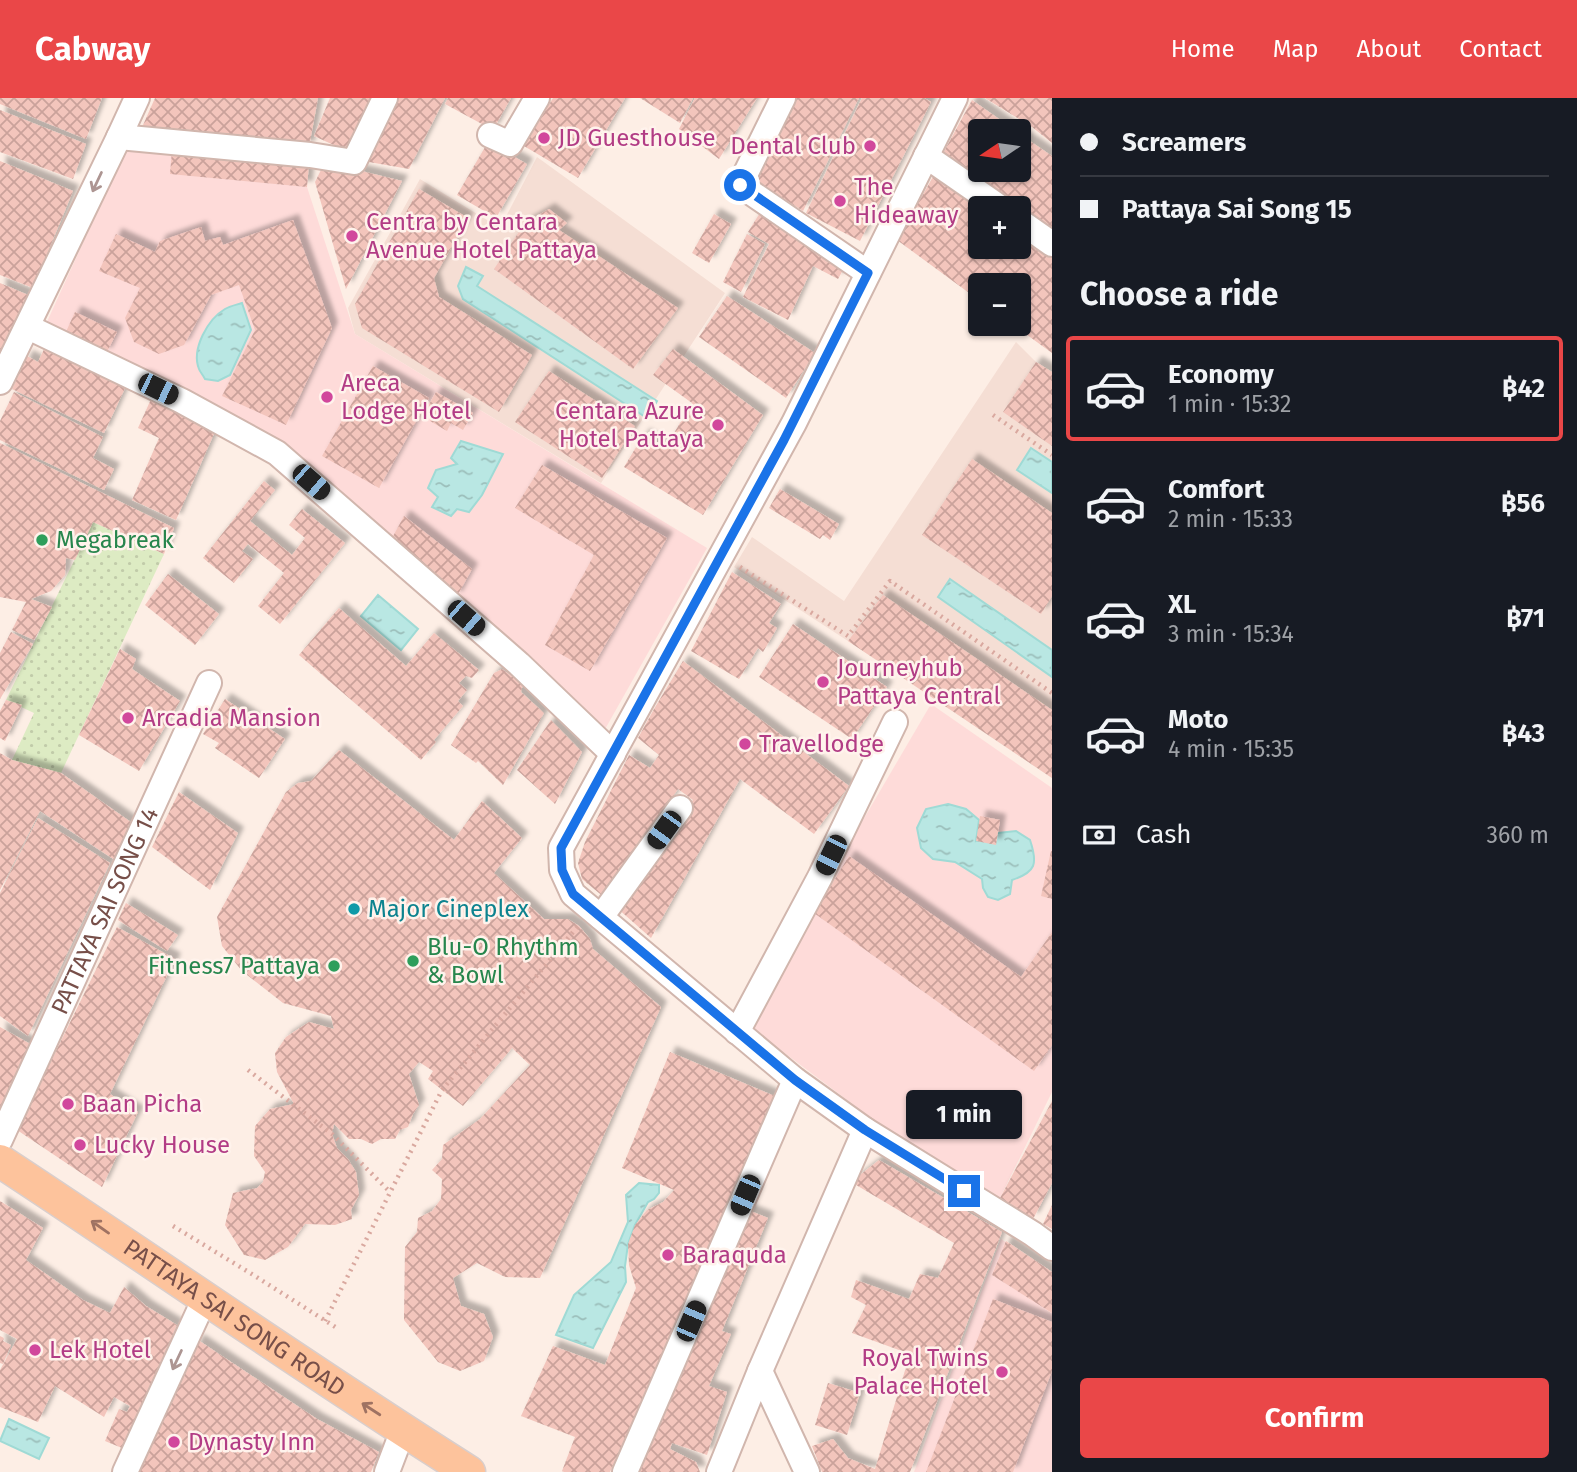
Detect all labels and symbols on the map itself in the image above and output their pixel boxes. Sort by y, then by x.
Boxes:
north arrow [968,119,1031,182]
place label: JD Guesthouse [558,124,716,152]
marker: JD Guesthouse [536,130,552,146]
place label: Dental Club [730,132,856,160]
marker: Dental Club [862,138,878,154]
route start [724,169,756,201]
one-way arrow [90,171,104,192]
place label: The Hideaway [854,173,959,229]
marker: The Hideaway [832,193,848,209]
place label: Centra by Centara Avenue Hotel Pattaya [366,208,597,264]
marker: Centra by Centara Avenue Hotel Pattaya [344,228,360,244]
place label: Areca Lodge Hotel [341,369,471,425]
car [135,370,182,408]
marker: Areca Lodge Hotel [319,389,335,405]
place label: Centara Azure Hotel Pattaya [555,397,704,453]
marker: Centara Azure Hotel Pattaya [710,417,726,433]
car [289,460,334,504]
place label: Megabreak [56,526,175,554]
marker: Megabreak [34,532,50,548]
car [444,596,489,640]
place label: Journeyhub Pattaya Central [837,654,1000,710]
marker: Journeyhub Pattaya Central [815,674,831,690]
place label: Arcadia Mansion [142,704,321,732]
marker: Arcadia Mansion [120,710,136,726]
place label: Travellodge [759,730,884,758]
marker: Travellodge [737,736,753,752]
street label: PATTAYA SAI SONG 14 [45,803,164,1019]
car [644,807,685,853]
car [813,832,850,878]
place label: Major Cineplex [368,895,529,923]
marker: Major Cineplex [346,901,362,917]
place label: Blu-O Rhythm & Bowl [427,933,579,989]
place label: Fitness7 Pattaya [148,952,320,980]
marker: Blu-O Rhythm & Bowl [405,953,421,969]
marker: Fitness7 Pattaya [326,958,342,974]
place label: Baan Picha [82,1090,202,1118]
callout: 1 min [906,1090,1022,1138]
marker: Baan Picha [60,1096,76,1112]
place label: Lucky House [94,1131,230,1159]
marker: Lucky House [72,1137,88,1153]
car [728,1172,763,1218]
route end [948,1175,980,1207]
one-way arrow [91,1220,110,1234]
street label: PATTAYA SAI SONG ROAD [118,1233,351,1402]
place label: Baraquda [682,1241,787,1269]
marker: Baraquda [660,1247,676,1263]
car [674,1298,709,1344]
place label: Lek Hotel [49,1336,151,1364]
marker: Lek Hotel [27,1342,43,1358]
place label: Royal Twins Palace Hotel [853,1344,988,1400]
one-way arrow [169,1349,183,1370]
marker: Royal Twins Palace Hotel [994,1364,1010,1380]
one-way arrow [361,1401,381,1415]
place label: Dynasty Inn [188,1428,315,1456]
marker: Dynasty Inn [166,1434,182,1450]

